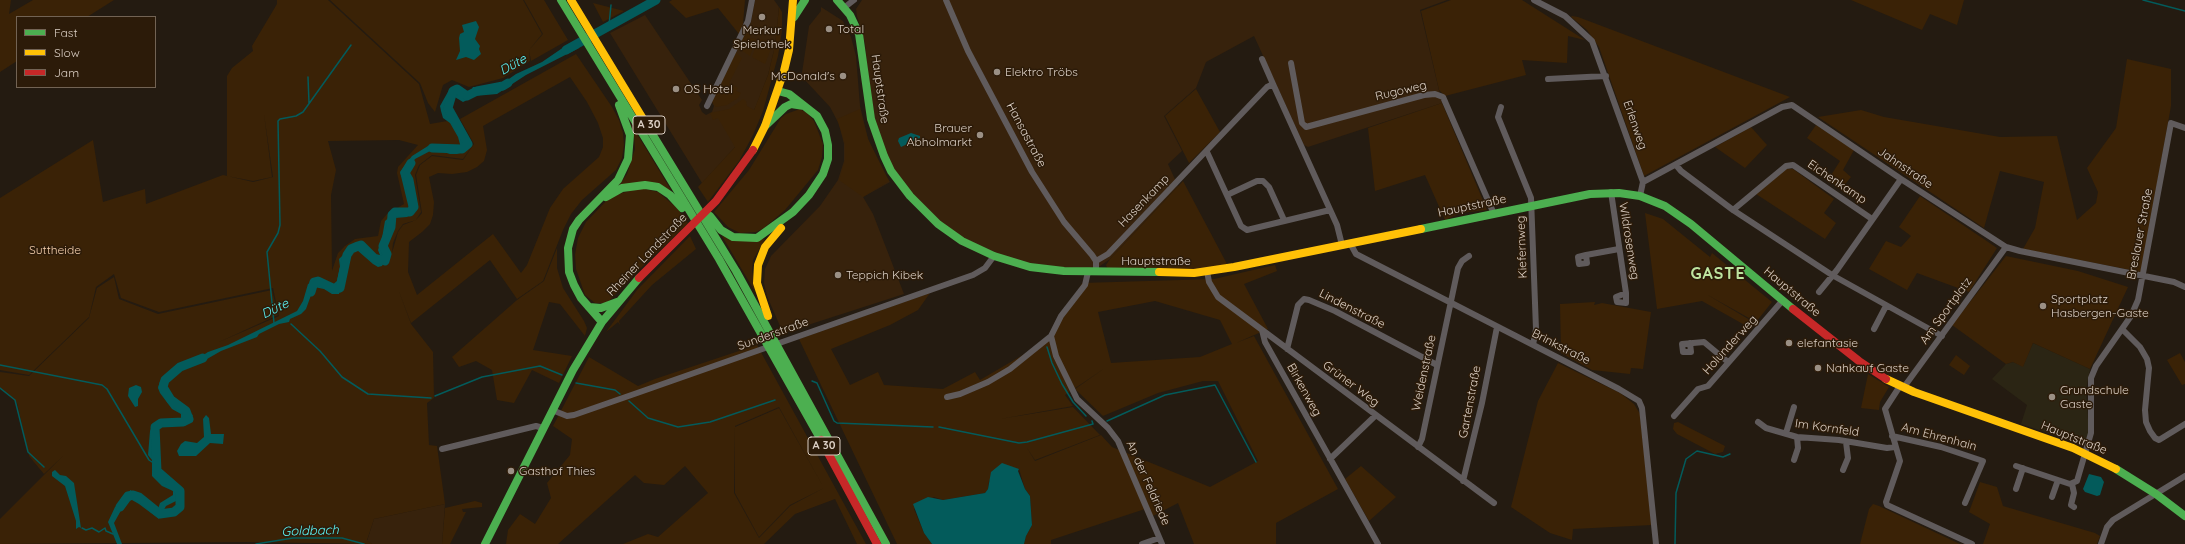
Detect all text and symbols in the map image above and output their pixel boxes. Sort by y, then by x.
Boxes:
marker: Merkur Spielothek [757,12,767,22]
legend [16,16,156,88]
place label: Total [837,22,864,36]
place label: Merkur Spielothek [733,23,791,51]
marker: Total [824,24,834,34]
text: Fast [54,25,78,40]
text: Slow [54,45,80,60]
water label: Düte [497,51,529,79]
street label: Hauptstraße [868,53,892,125]
text: Jam [54,65,79,80]
place label: Elektro Tröbs [1005,65,1078,79]
marker: Elektro Tröbs [992,67,1002,77]
place label: McDonald's [771,69,835,83]
marker: McDonald's [838,71,848,81]
street label: Rugoweg [1374,78,1428,104]
place label: OS Hotel [684,82,733,96]
marker: OS Hotel [671,84,681,94]
street label: Erlenweg [1620,99,1650,151]
street label: Hansastraße [1003,100,1049,170]
road number: A 30 [633,116,665,134]
place label: Brauer Abholmarkt [907,121,972,149]
marker: Brauer Abholmarkt [975,130,985,140]
street label: Jahnstraße [1875,144,1935,192]
street label: Eichenkamp [1805,157,1869,207]
street label: Hasenkamp [1116,172,1172,230]
street label: Breslauer Straße [2124,187,2156,281]
street label: Hauptstraße [1436,192,1508,220]
street label: Wildrosenweg [1616,201,1642,281]
street label: Rheiner Landstraße [604,211,690,299]
street label: Kiefernweg [1514,215,1530,279]
park label: Suttheide [29,243,81,257]
street label: Hauptstraße [1121,254,1191,268]
district label: GASTE [1690,264,1746,284]
street label: Hauptstraße [1761,264,1823,320]
place label: Teppich Kibek [846,268,923,282]
marker: Teppich Kibek [833,270,843,280]
street label: Am Sportplatz [1917,275,1975,347]
street label: Lindenstraße [1316,286,1388,332]
place label: Sportplatz Hasbergen-Gaste [2051,292,2149,320]
water label: Düte [259,296,291,322]
marker: Sportplatz Hasbergen-Gaste [2038,301,2048,311]
street label: Holunderweg [1700,312,1760,378]
street label: Sunderstraße [735,314,811,354]
street label: Brinkstraße [1529,326,1593,368]
street label: Weidenstraße [1409,334,1439,412]
place label: elefantasie [1797,336,1858,350]
marker: elefantasie [1784,338,1794,348]
street label: Grüner Weg [1320,358,1382,410]
street label: Birkenweg [1284,361,1324,419]
place label: Nahkauf Gaste [1826,361,1909,375]
marker: Nahkauf Gaste [1813,363,1823,373]
street label: Gartenstraße [1456,364,1484,440]
place label: Grundschule Gaste [2060,383,2129,411]
marker: Grundschule Gaste [2047,392,2057,402]
street label: Im Kornfeld [1794,416,1860,440]
street label: Hauptstraße [2039,418,2109,458]
street label: Am Ehrenhain [1900,420,1978,454]
road number: A 30 [808,437,840,455]
street label: An der Feldriede [1123,438,1173,528]
place label: Gasthof Thies [519,464,595,478]
marker: Gasthof Thies [506,466,516,476]
water label: Goldbach [281,522,339,540]

